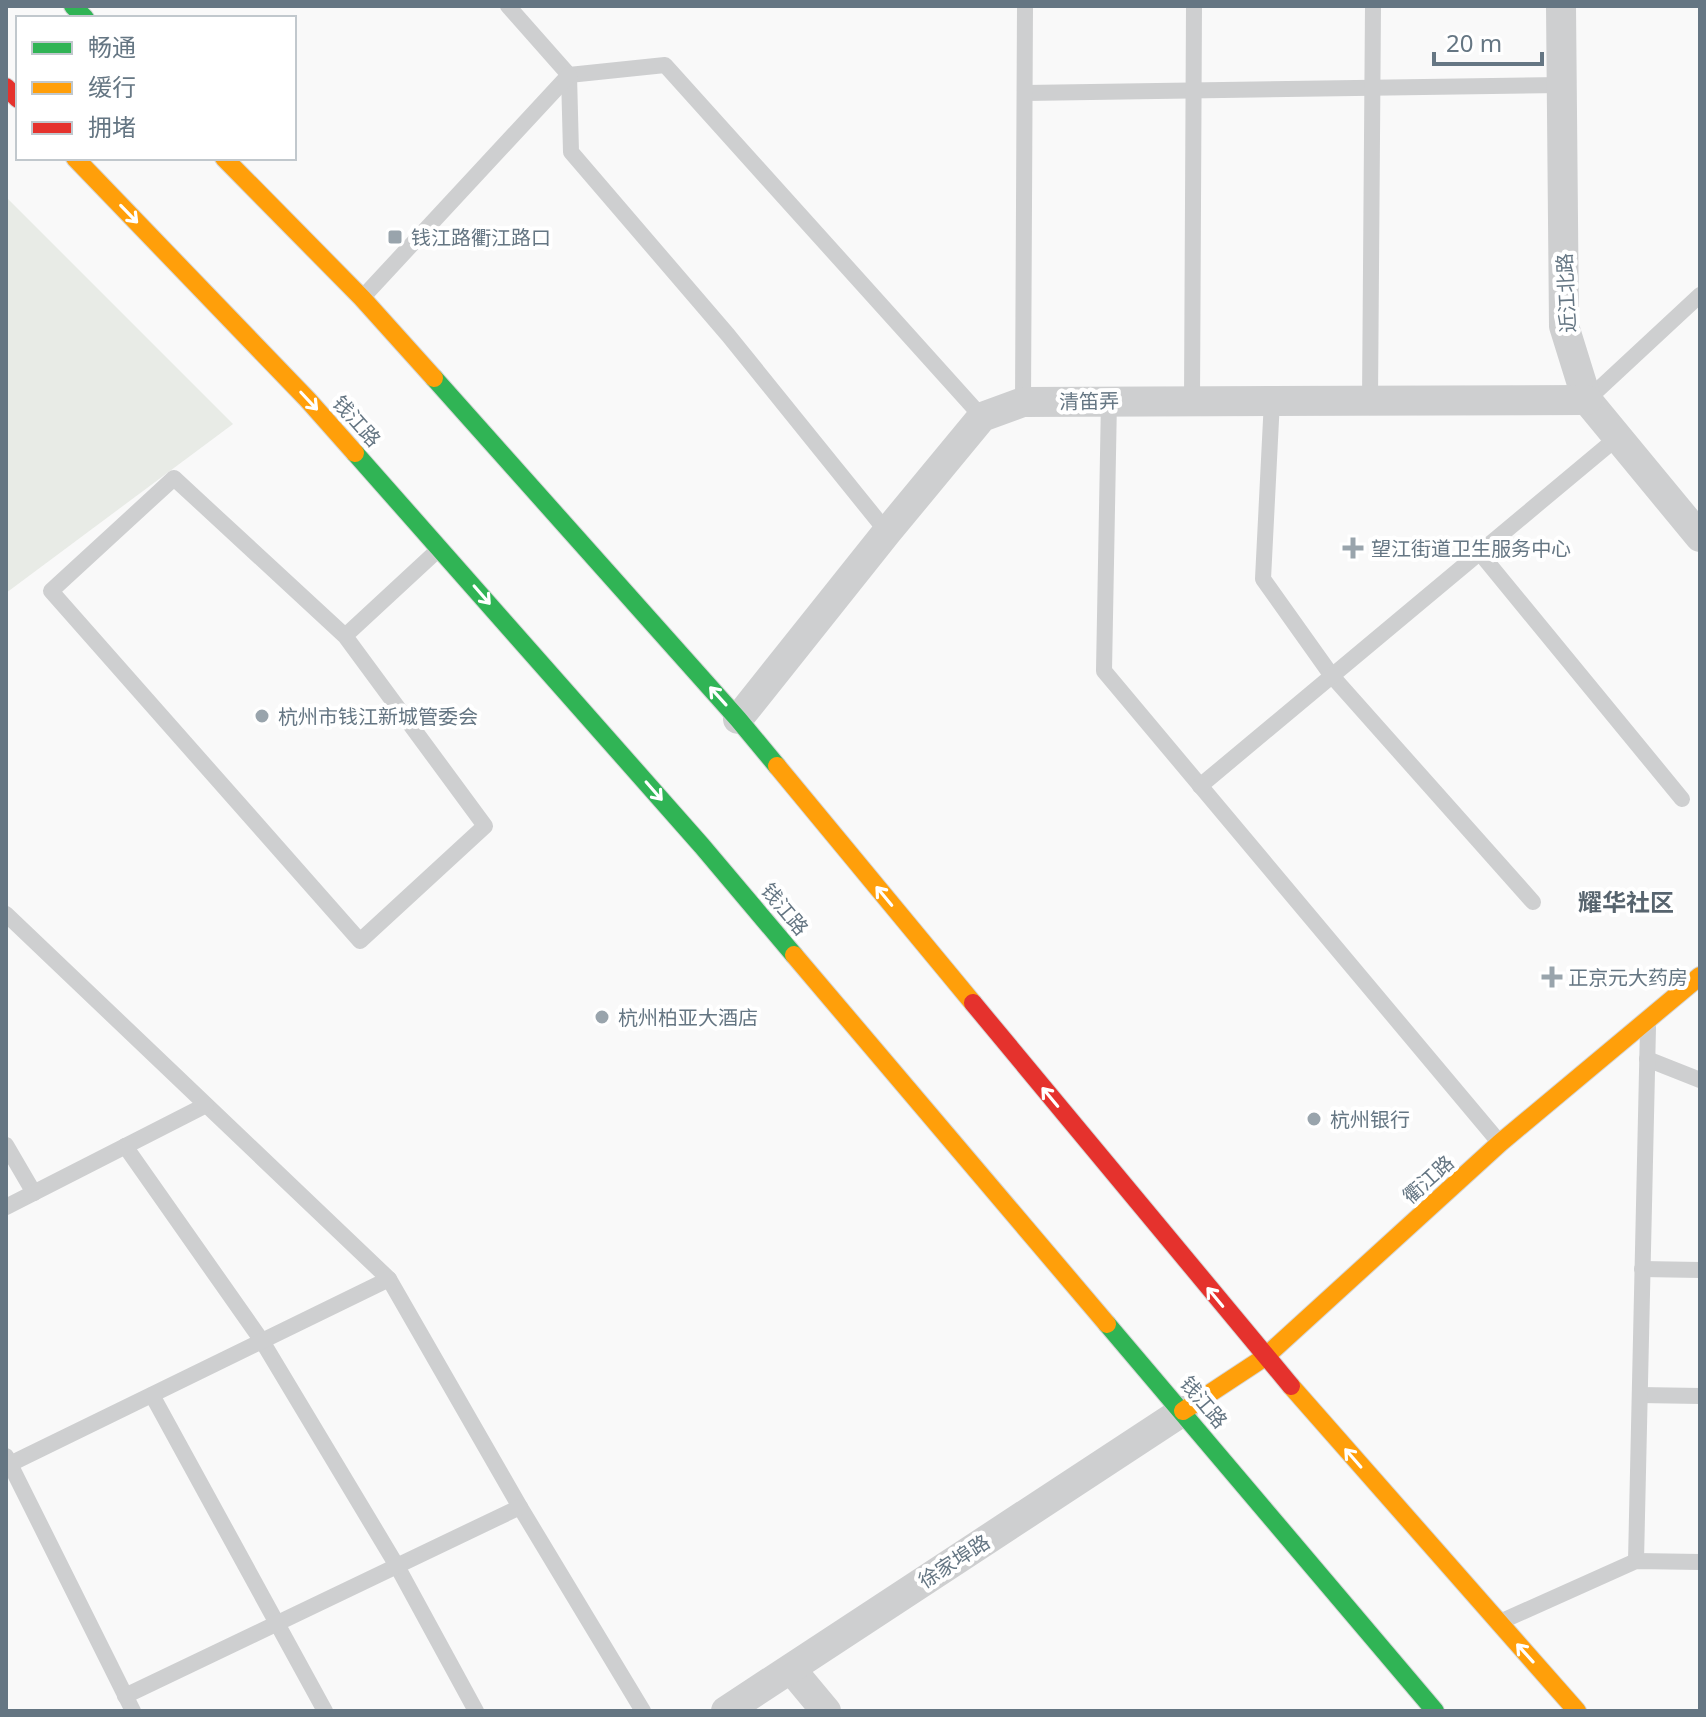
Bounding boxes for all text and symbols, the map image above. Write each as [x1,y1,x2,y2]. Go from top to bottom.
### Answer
legend [16,16,296,160]
scale bar [1434,16,1542,66]
text: 20 m [1446,26,1502,59]
text: 畅通 [88,30,136,63]
text: 缓行 [88,70,136,103]
text: 拥堵 [88,110,136,143]
one-way arrow [119,204,138,223]
place label: 钱江路衢江路口 [411,224,551,251]
marker: 钱江路衢江路口 [386,228,404,246]
street label: 近江北路 [1550,252,1582,334]
street label: 清笛弄 [1059,387,1119,415]
street label: 钱江路 [327,390,387,452]
one-way arrow [300,391,318,411]
place label: 望江街道卫生服务中心 [1371,535,1571,562]
marker: 望江街道卫生服务中心 [1342,537,1364,559]
one-way arrow [473,585,491,605]
one-way arrow [709,687,727,707]
place label: 杭州市钱江新城管委会 [278,703,478,730]
marker: 杭州市钱江新城管委会 [253,707,271,725]
one-way arrow [645,780,663,800]
street label: 钱江路 [755,877,815,941]
district label: 耀华社区 [1578,885,1674,918]
one-way arrow [875,886,893,907]
place label: 正京元大药房 [1568,964,1688,991]
marker: 正京元大药房 [1543,968,1561,986]
place label: 杭州柏亚大酒店 [618,1004,758,1031]
marker: 杭州柏亚大酒店 [593,1008,611,1026]
one-way arrow [1041,1086,1059,1107]
place label: 杭州银行 [1330,1106,1410,1133]
marker: 杭州银行 [1305,1110,1323,1128]
street label: 衢江路 [1397,1149,1459,1209]
one-way arrow [1206,1287,1224,1308]
street label: 钱江路 [1174,1370,1234,1434]
one-way arrow [1344,1448,1362,1468]
street label: 徐家埠路 [913,1528,995,1594]
one-way arrow [1516,1643,1534,1663]

